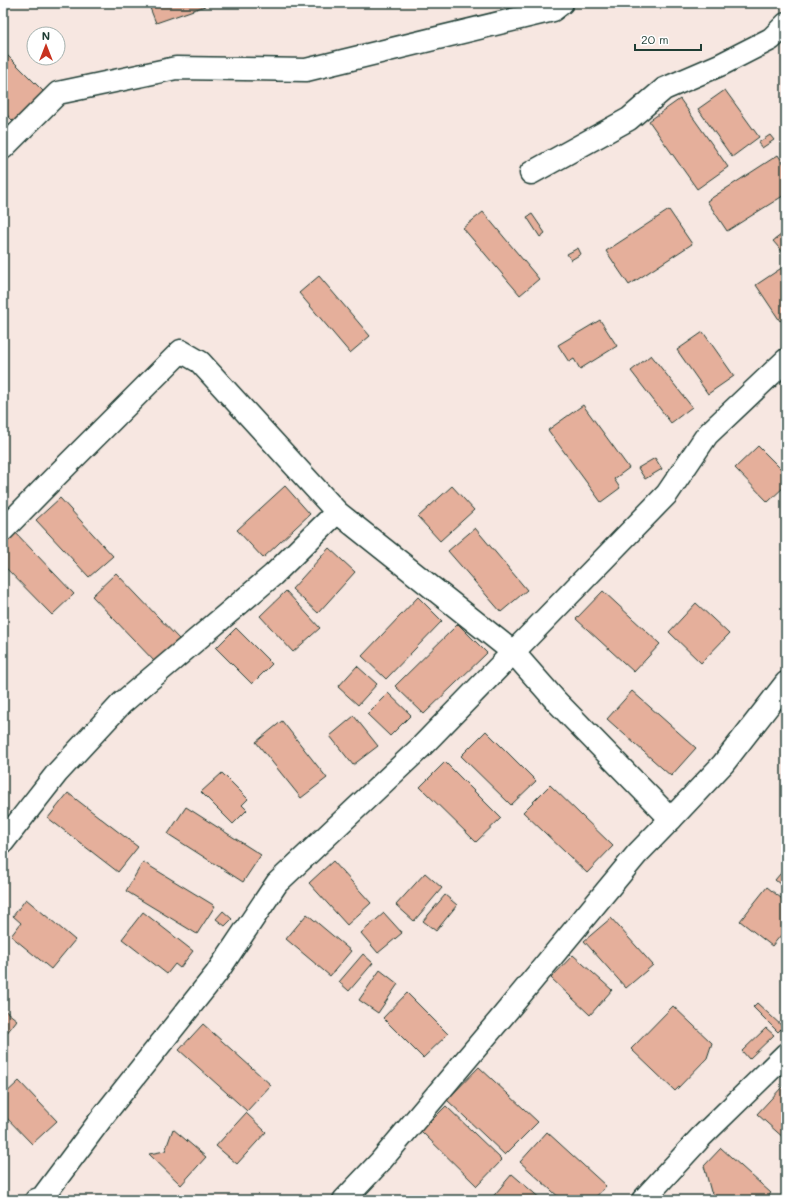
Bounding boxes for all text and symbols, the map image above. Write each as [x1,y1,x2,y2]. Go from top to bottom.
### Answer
north arrow [26,26,66,66]
scale bar [635,26,701,52]
text: N [42,28,50,43]
text: 20 m [641,31,669,47]

